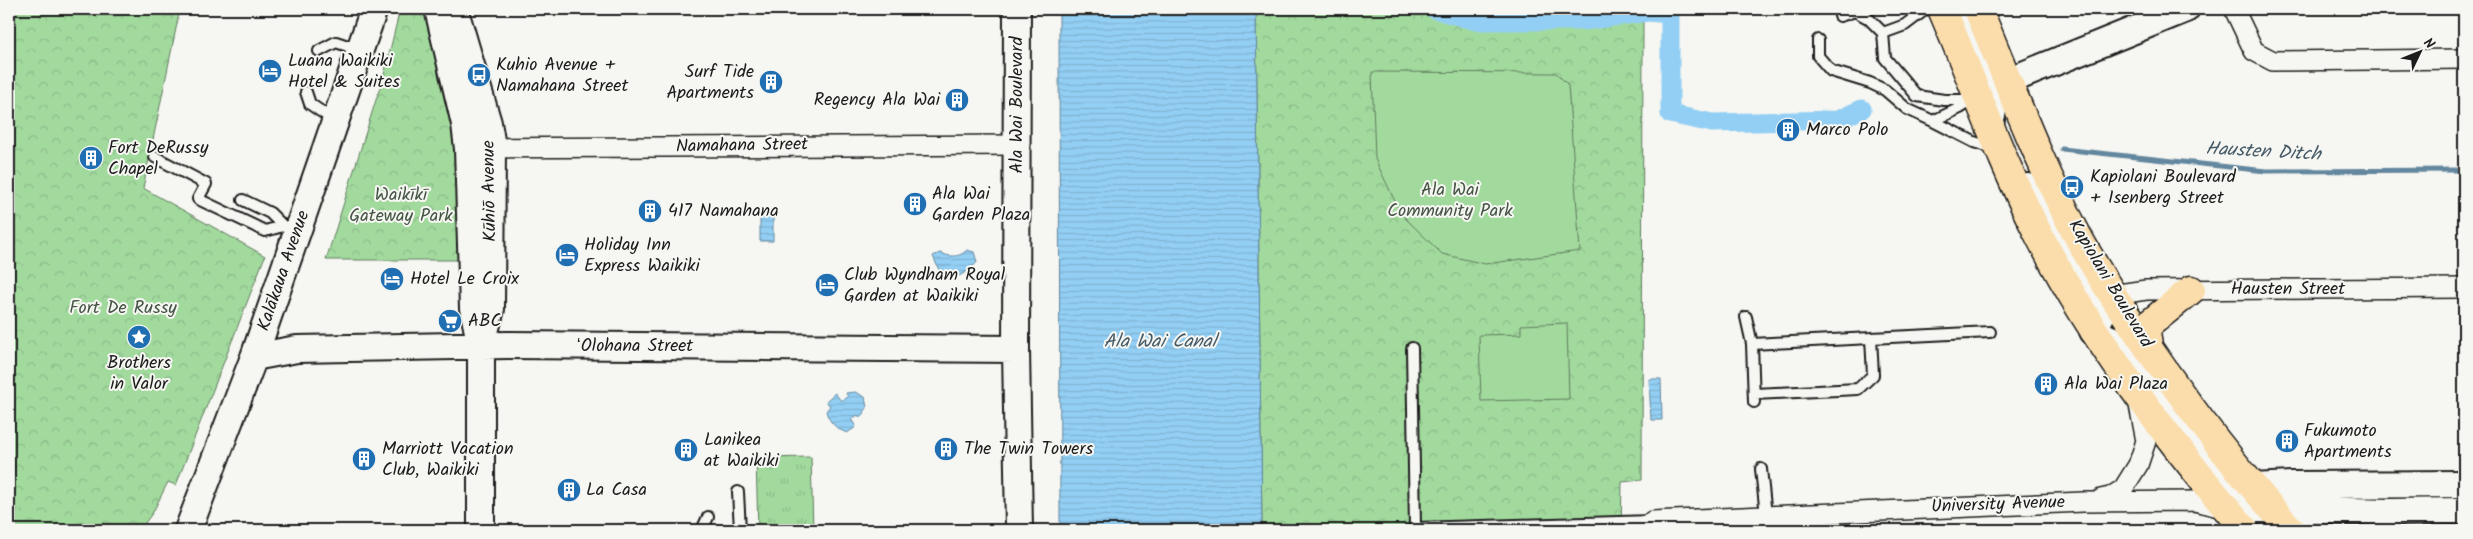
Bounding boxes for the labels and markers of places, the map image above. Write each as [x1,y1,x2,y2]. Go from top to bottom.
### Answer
place label: Luana Waikiki Hotel & Suites [288,47,400,97]
place label: Kuhio Avenue + Namahana Street [496,51,629,101]
hotel icon: Luana Waikiki Hotel & Suites [257,58,283,84]
place label: Surf Tide Apartments [666,58,754,108]
bus stop icon: Kuhio Avenue + Namahana Street [466,62,492,88]
building icon: Surf Tide Apartments [758,69,784,95]
place label: Regency Ala Wai [814,86,941,115]
building icon: Regency Ala Wai [944,87,970,113]
place label: Marco Polo [1806,116,1888,145]
building icon: Marco Polo [1775,117,1801,143]
place label: Fort DeRussy Chapel [108,134,209,184]
building icon: Fort DeRussy Chapel [78,145,104,171]
place label: Kapiolani Boulevard + Isenberg Street [2090,163,2237,213]
bus stop icon: Kapiolani Boulevard + Isenberg Street [2059,174,2085,200]
place label: Ala Wai Garden Plaza [932,180,1030,230]
building icon: Ala Wai Garden Plaza [902,191,928,217]
place label: 417 Namahana [668,197,779,226]
building icon: 417 Namahana [637,198,663,224]
place label: Holiday Inn Express Waikiki [584,231,700,281]
hotel icon: Holiday Inn Express Waikiki [554,242,580,268]
place label: Club Wyndham Royal Garden at Waikiki [844,261,1006,311]
place label: Hotel Le Croix [410,265,519,294]
hotel icon: Hotel Le Croix [379,266,405,292]
hotel icon: Club Wyndham Royal Garden at Waikiki [814,272,840,298]
place label: ABC [468,307,501,336]
supermarket icon: ABC [437,308,463,334]
place icon: Brothers in Valor [126,324,152,350]
place label: Brothers in Valor [107,349,171,399]
place label: Ala Wai Plaza [2064,370,2168,399]
building icon: Ala Wai Plaza [2033,371,2059,397]
place label: Fukumoto Apartments [2304,417,2392,467]
place label: Lanikea at Waikiki [704,426,780,476]
building icon: Fukumoto Apartments [2274,428,2300,454]
place label: Marriott Vacation Club, Waikiki [382,435,514,485]
place label: The Twin Towers [964,435,1093,464]
building icon: The Twin Towers [933,436,959,462]
building icon: Lanikea at Waikiki [673,437,699,463]
building icon: Marriott Vacation Club, Waikiki [351,446,377,472]
place label: La Casa [586,476,647,505]
building icon: La Casa [556,477,582,503]

